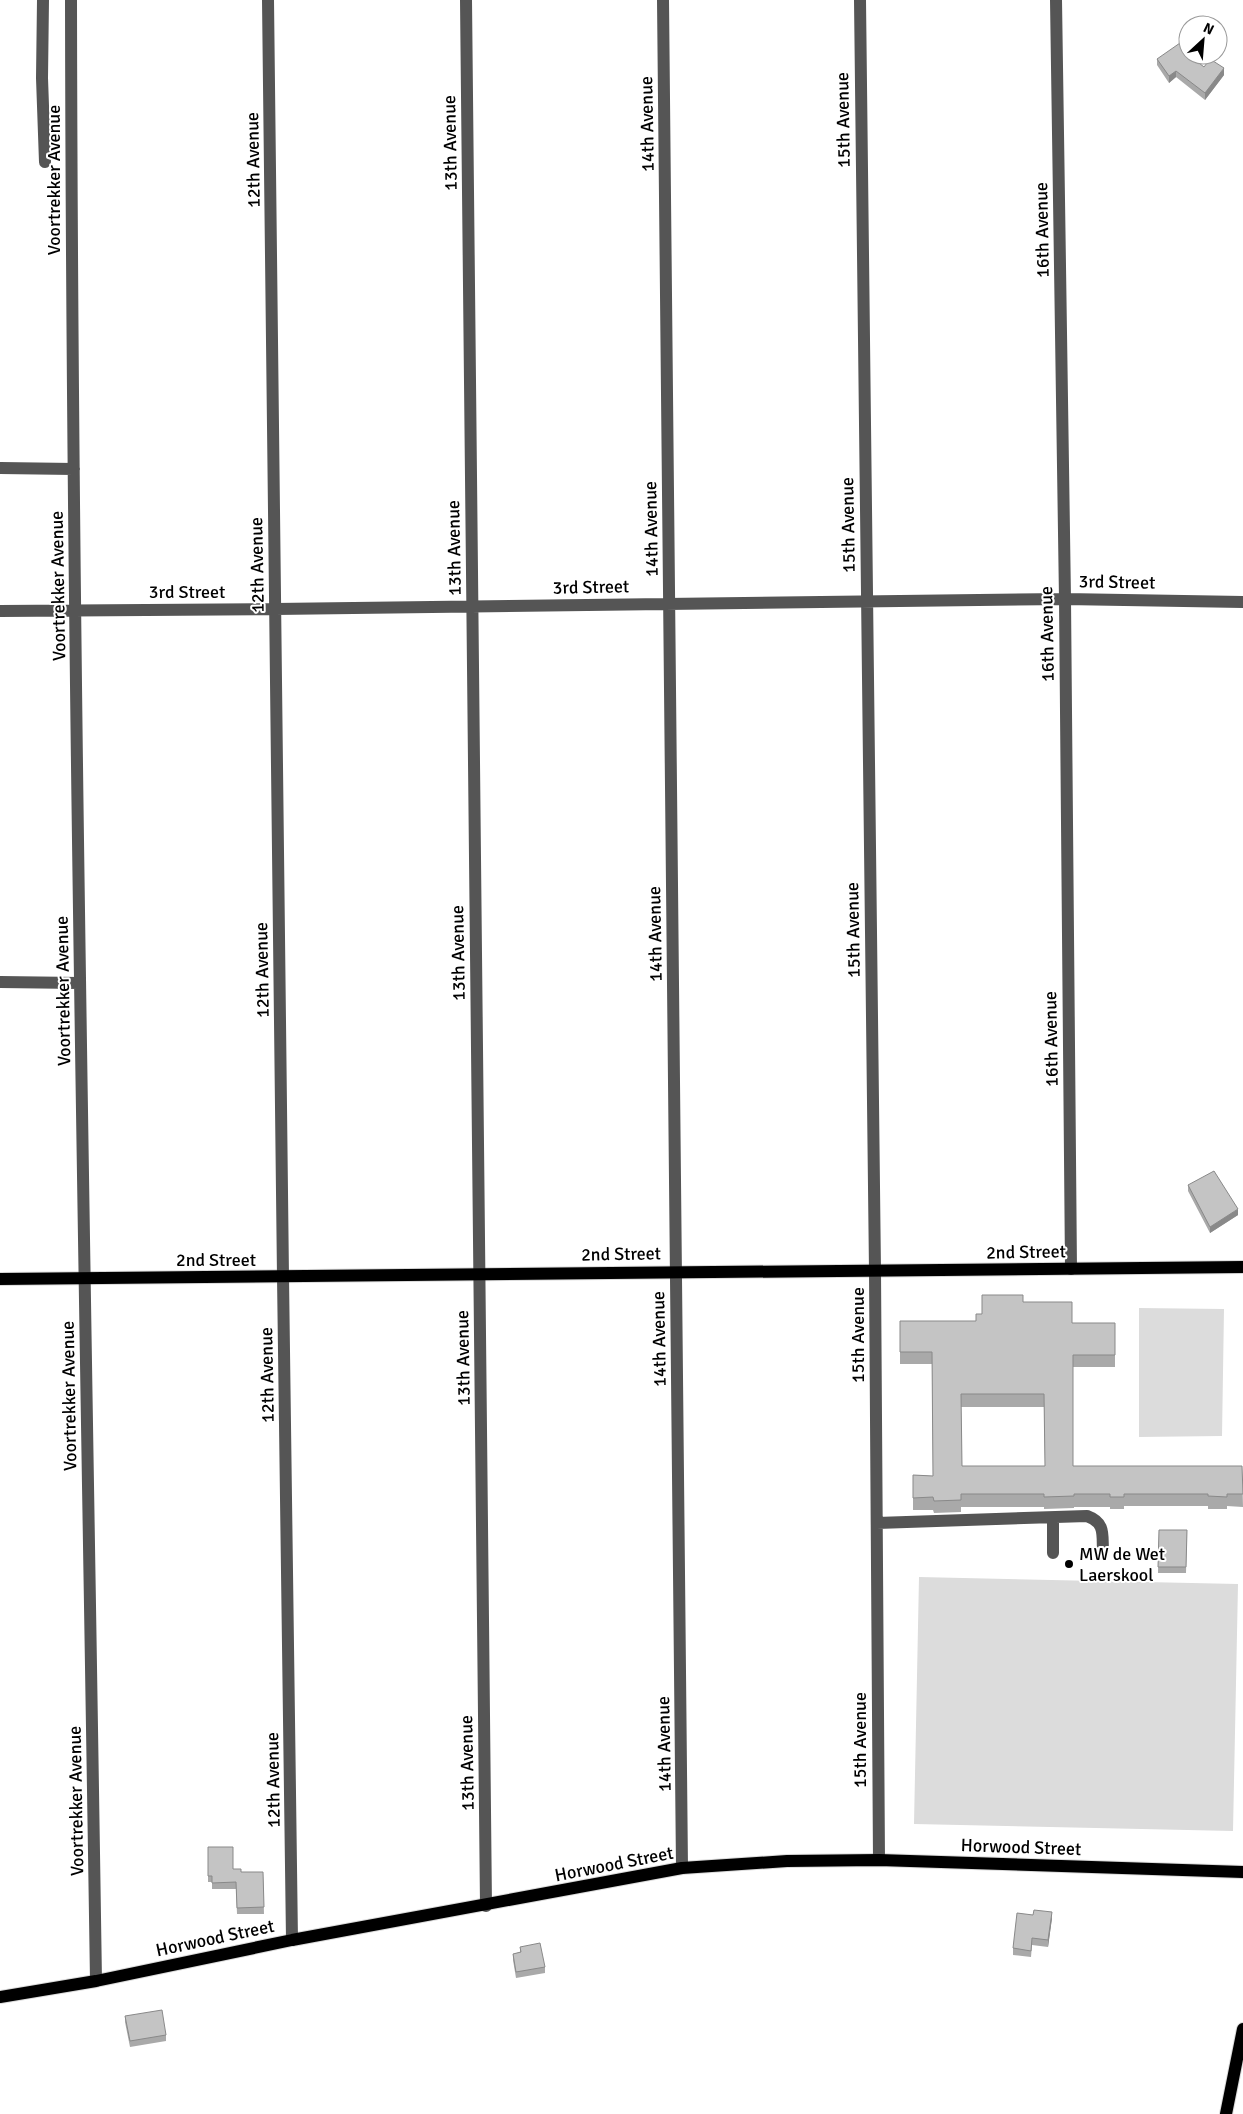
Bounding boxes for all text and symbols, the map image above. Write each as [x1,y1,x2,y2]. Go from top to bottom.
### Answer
north arrow [1178,15,1228,65]
text: N [1200,19,1217,39]
street label: 15th Avenue [831,72,855,168]
street label: 14th Avenue [635,76,659,172]
street label: 13th Avenue [438,95,462,191]
street label: Voortrekker Avenue [43,105,65,255]
street label: 12th Avenue [241,112,265,208]
street label: 16th Avenue [1030,182,1054,278]
street label: 15th Avenue [836,477,860,573]
street label: 14th Avenue [639,481,663,577]
street label: 13th Avenue [442,500,466,596]
street label: Voortrekker Avenue [46,511,70,661]
street label: 12th Avenue [245,517,269,613]
street label: 3rd Street [1079,570,1155,594]
street label: 3rd Street [553,575,629,599]
street label: 3rd Street [149,581,225,603]
street label: 16th Avenue [1035,586,1059,682]
street label: 15th Avenue [841,882,865,978]
street label: 14th Avenue [643,886,667,982]
street label: 13th Avenue [446,905,470,1001]
street label: Voortrekker Avenue [51,916,75,1066]
street label: 12th Avenue [250,922,274,1018]
street label: 16th Avenue [1039,991,1063,1087]
street label: 2nd Street [986,1240,1066,1264]
street label: 2nd Street [581,1242,661,1266]
street label: 2nd Street [176,1249,256,1271]
street label: 15th Avenue [847,1287,869,1383]
street label: 14th Avenue [647,1291,671,1387]
street label: 13th Avenue [451,1310,475,1406]
street label: Voortrekker Avenue [57,1321,81,1471]
street label: 12th Avenue [255,1327,279,1423]
place label: MW de Wet Laerskool [1079,1543,1165,1586]
marker: MW de Wet Laerskool [1063,1558,1075,1570]
street label: 15th Avenue [849,1692,871,1788]
street label: 14th Avenue [652,1696,676,1792]
street label: 13th Avenue [455,1715,479,1811]
street label: Voortrekker Avenue [64,1726,88,1876]
street label: 12th Avenue [261,1732,285,1828]
street label: Horwood Street [960,1834,1082,1860]
street label: Horwood Street [553,1842,675,1886]
street label: Horwood Street [154,1915,276,1961]

